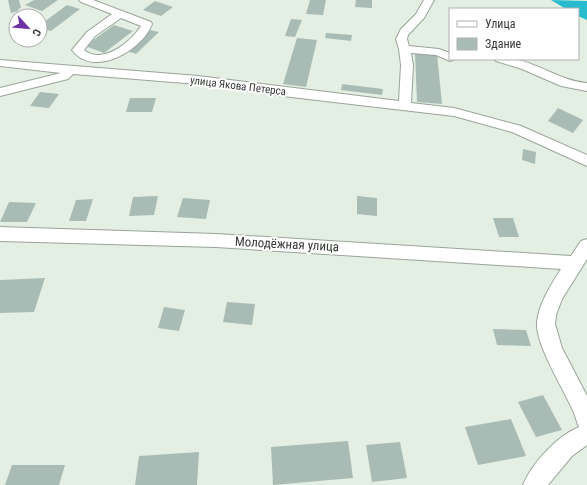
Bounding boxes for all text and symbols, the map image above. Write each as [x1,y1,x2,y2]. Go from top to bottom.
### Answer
north arrow [8,8,48,48]
legend [449,8,579,60]
text: Улица [485,17,516,31]
text: С [29,27,44,38]
text: Здание [485,37,522,51]
street label: улица Якова Петерса [189,74,287,98]
street label: Молодёжная улица [235,234,339,254]

